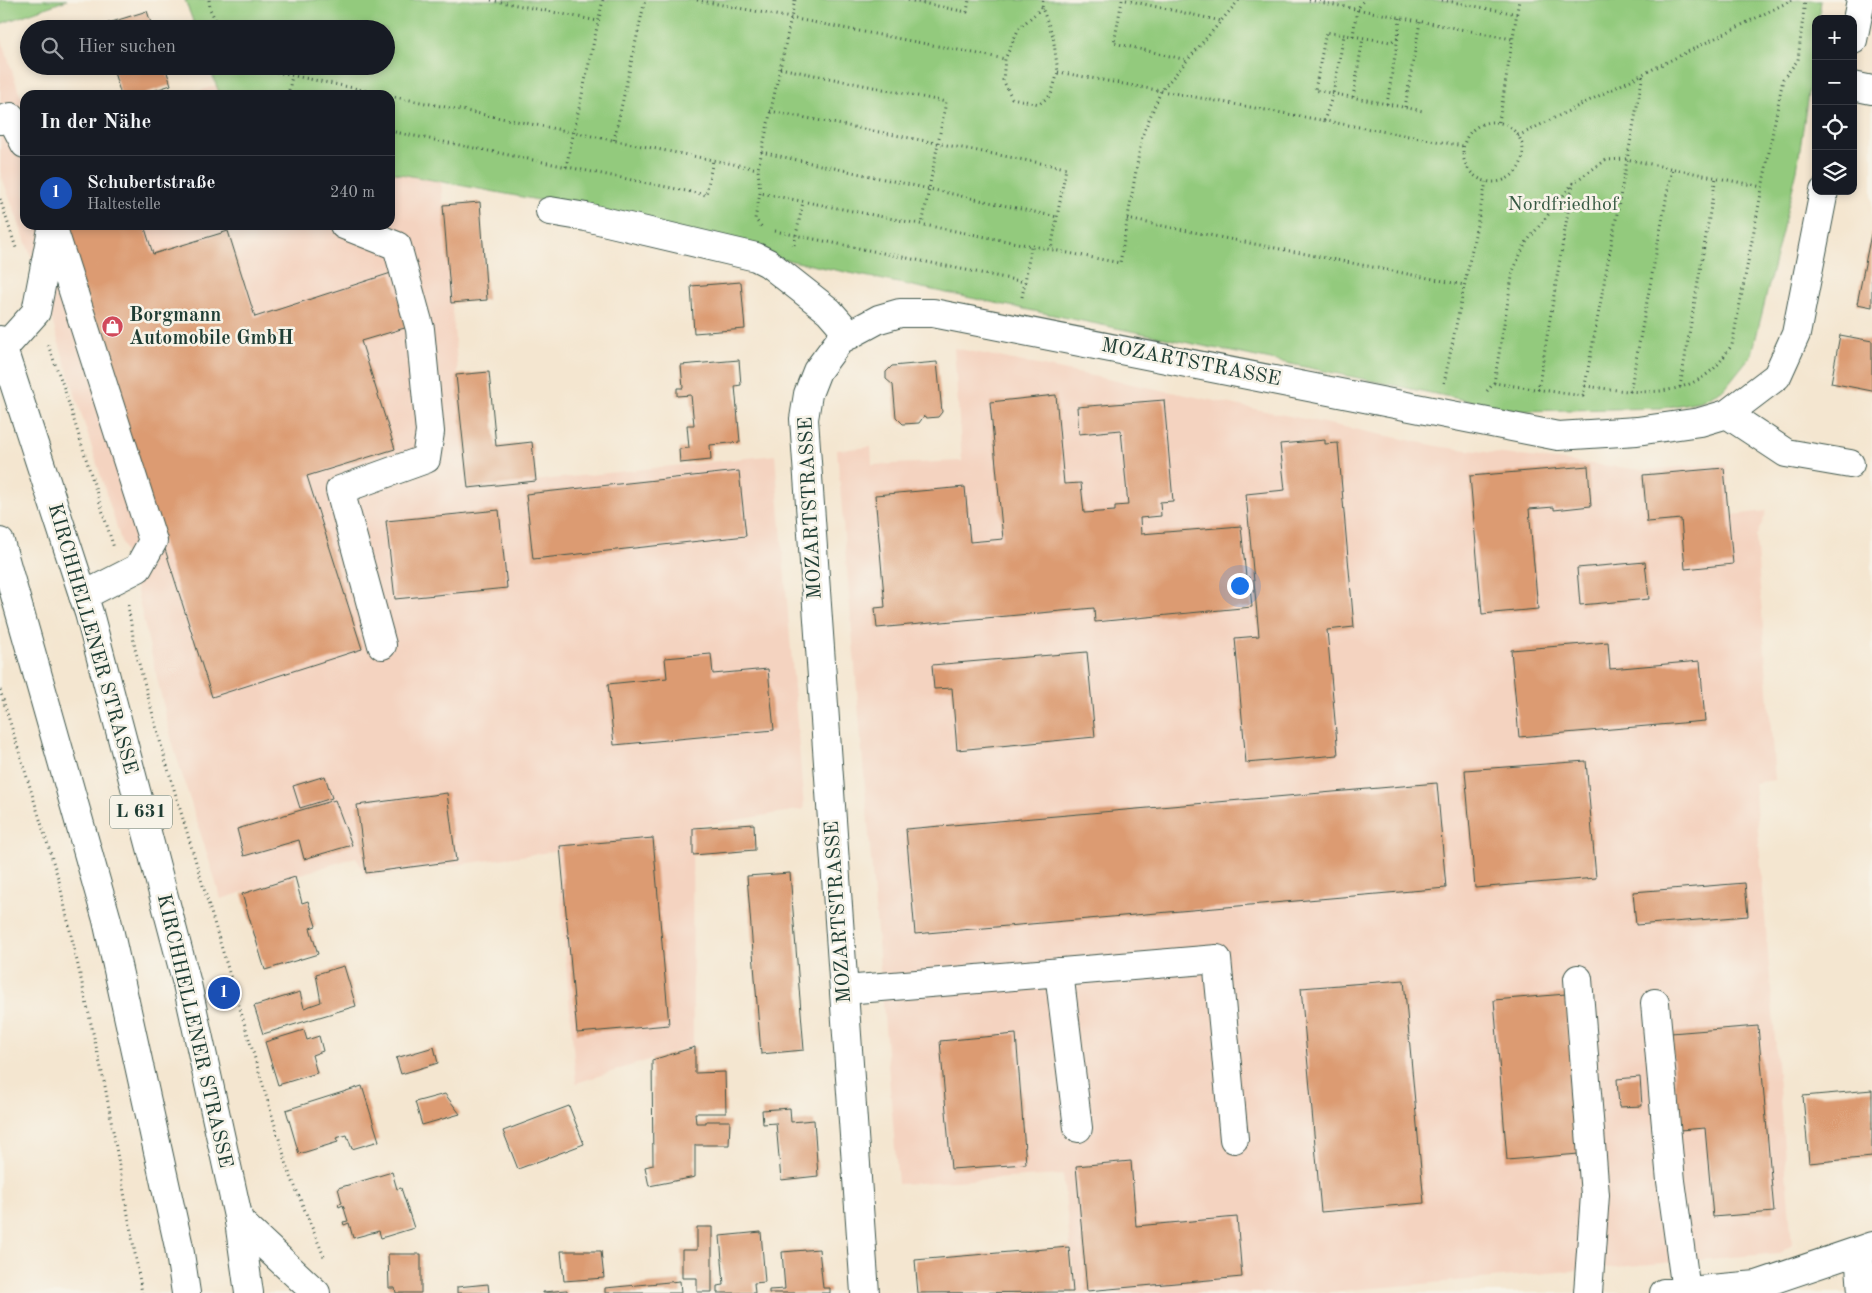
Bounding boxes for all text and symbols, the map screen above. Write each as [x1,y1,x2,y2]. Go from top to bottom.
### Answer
map controls [1812,15,1857,195]
button: + [1812,15,1857,60]
search box [20,20,395,75]
icon: search [38,34,66,62]
text: Hier suchen [78,38,176,57]
button: − [1812,60,1857,105]
button: locate [1812,105,1857,150]
text: In der Nähe [40,112,151,133]
button: layers [1812,150,1857,195]
text: Schubertstraße [87,174,215,193]
text: 1 [51,185,61,201]
text: 240 m [330,185,375,201]
park label: Nordfriedhof [1507,195,1620,215]
text: Haltestelle [87,197,161,213]
place label: Borgmann Automobile GmbH [129,306,294,349]
shop icon: Borgmann Automobile GmbH [101,315,125,339]
street label: MOZARTSTRASSE [1099,336,1283,390]
street label: MOZARTSTRASSE [796,416,826,600]
street label: KIRCHHELLENER STRASSE [44,501,140,777]
your location [1227,573,1253,599]
road number: L 631 [110,796,172,829]
street label: MOZARTSTRASSE [823,820,855,1004]
street label: KIRCHHELLENER STRASSE [153,892,235,1170]
pin: 1 [208,974,240,1012]

